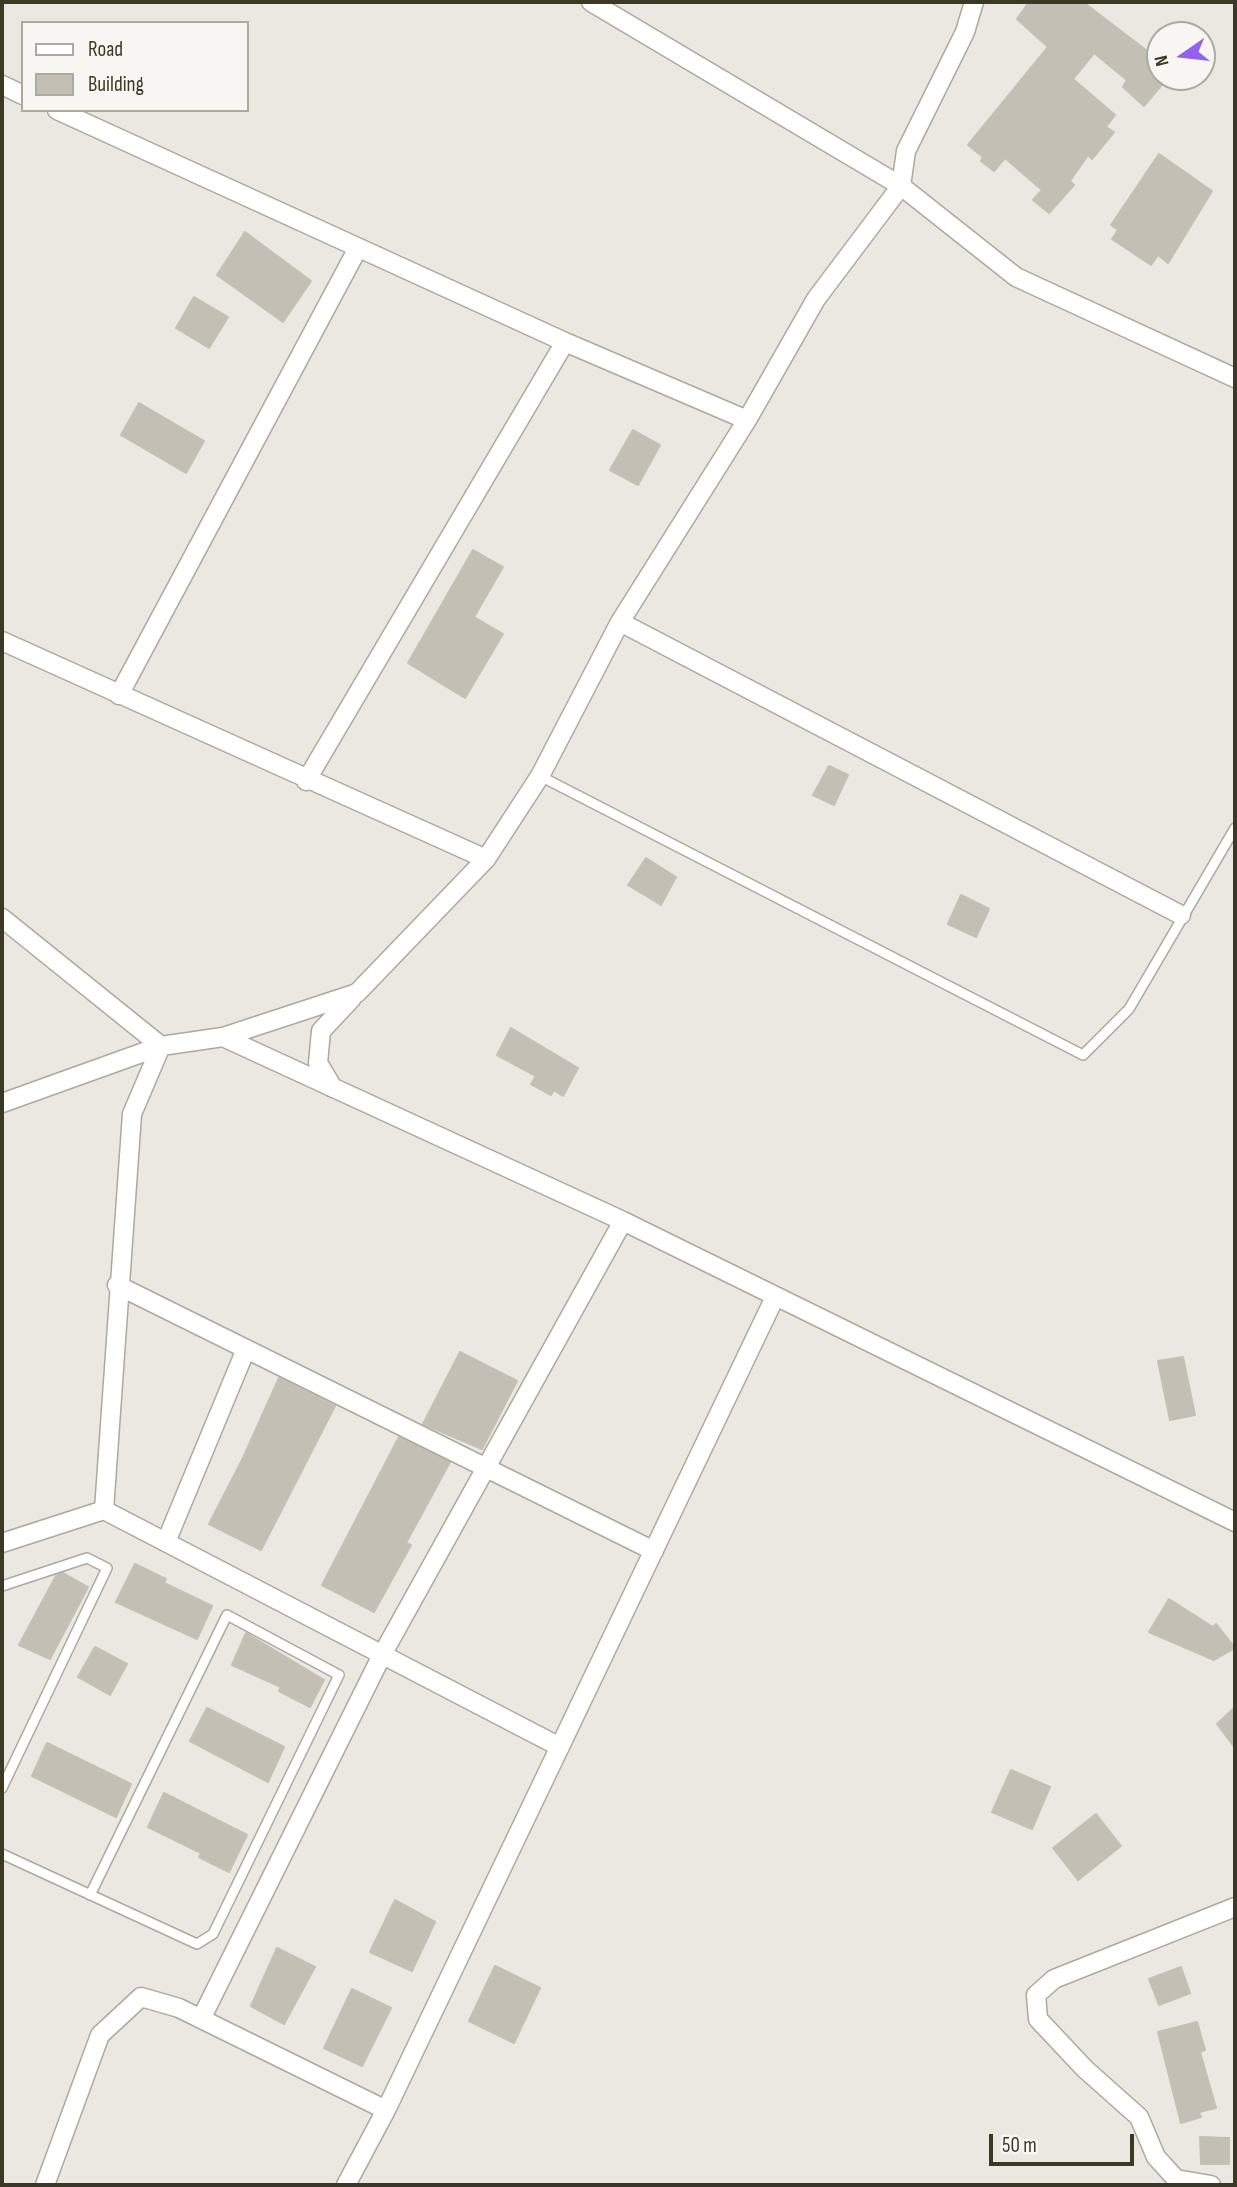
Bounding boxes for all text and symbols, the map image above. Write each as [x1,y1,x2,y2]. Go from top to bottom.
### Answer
legend [21,21,248,112]
north arrow [1146,21,1216,91]
text: Road [88,37,123,62]
text: N [1150,53,1174,68]
text: Building [88,72,144,97]
scale bar [992,2120,1137,2164]
text: 50 m [1002,2133,1037,2158]

